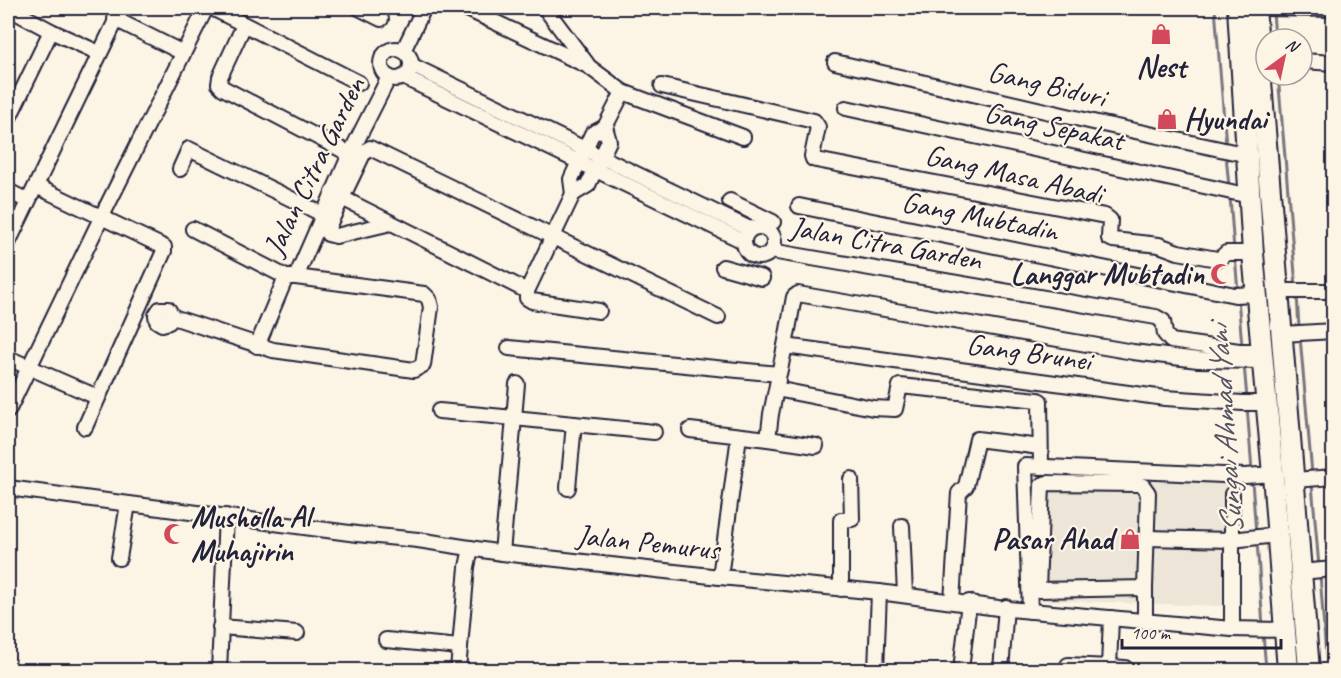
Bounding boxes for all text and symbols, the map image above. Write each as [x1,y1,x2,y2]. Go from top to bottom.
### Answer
shop icon: Nest [1149,22,1173,46]
north arrow [1254,27,1314,87]
text: N [1282,34,1304,58]
place label: Nest [1136,48,1189,86]
street label: Gang Biduri [984,52,1113,117]
street label: Jalan Citra Garden [254,69,374,263]
street label: Gang Sepakat [981,93,1130,160]
place label: Hyundai [1184,100,1271,138]
shop icon: Hyundai [1155,107,1179,131]
street label: Gang Masa Abadi [922,135,1110,214]
street label: Gang Mubtadin [899,182,1063,250]
street label: Jalan Citra Garden [785,207,986,279]
place label: Langgar Mubtadin [1011,255,1205,293]
mosque icon: Langgar Mubtadin [1209,262,1233,286]
water label: Sungai Ahmad Yani [1197,316,1253,536]
street label: Gang Brunei [964,324,1097,380]
place label: Musholla Al Muhajirin [191,498,316,570]
street label: Jalan Pemurus [573,515,724,569]
place label: Pasar Ahad [992,520,1118,558]
mosque icon: Musholla Al Muhajirin [162,522,186,546]
shop icon: Pasar Ahad [1118,527,1142,551]
scale bar [1122,612,1281,650]
text: 100 m [1131,622,1172,644]

